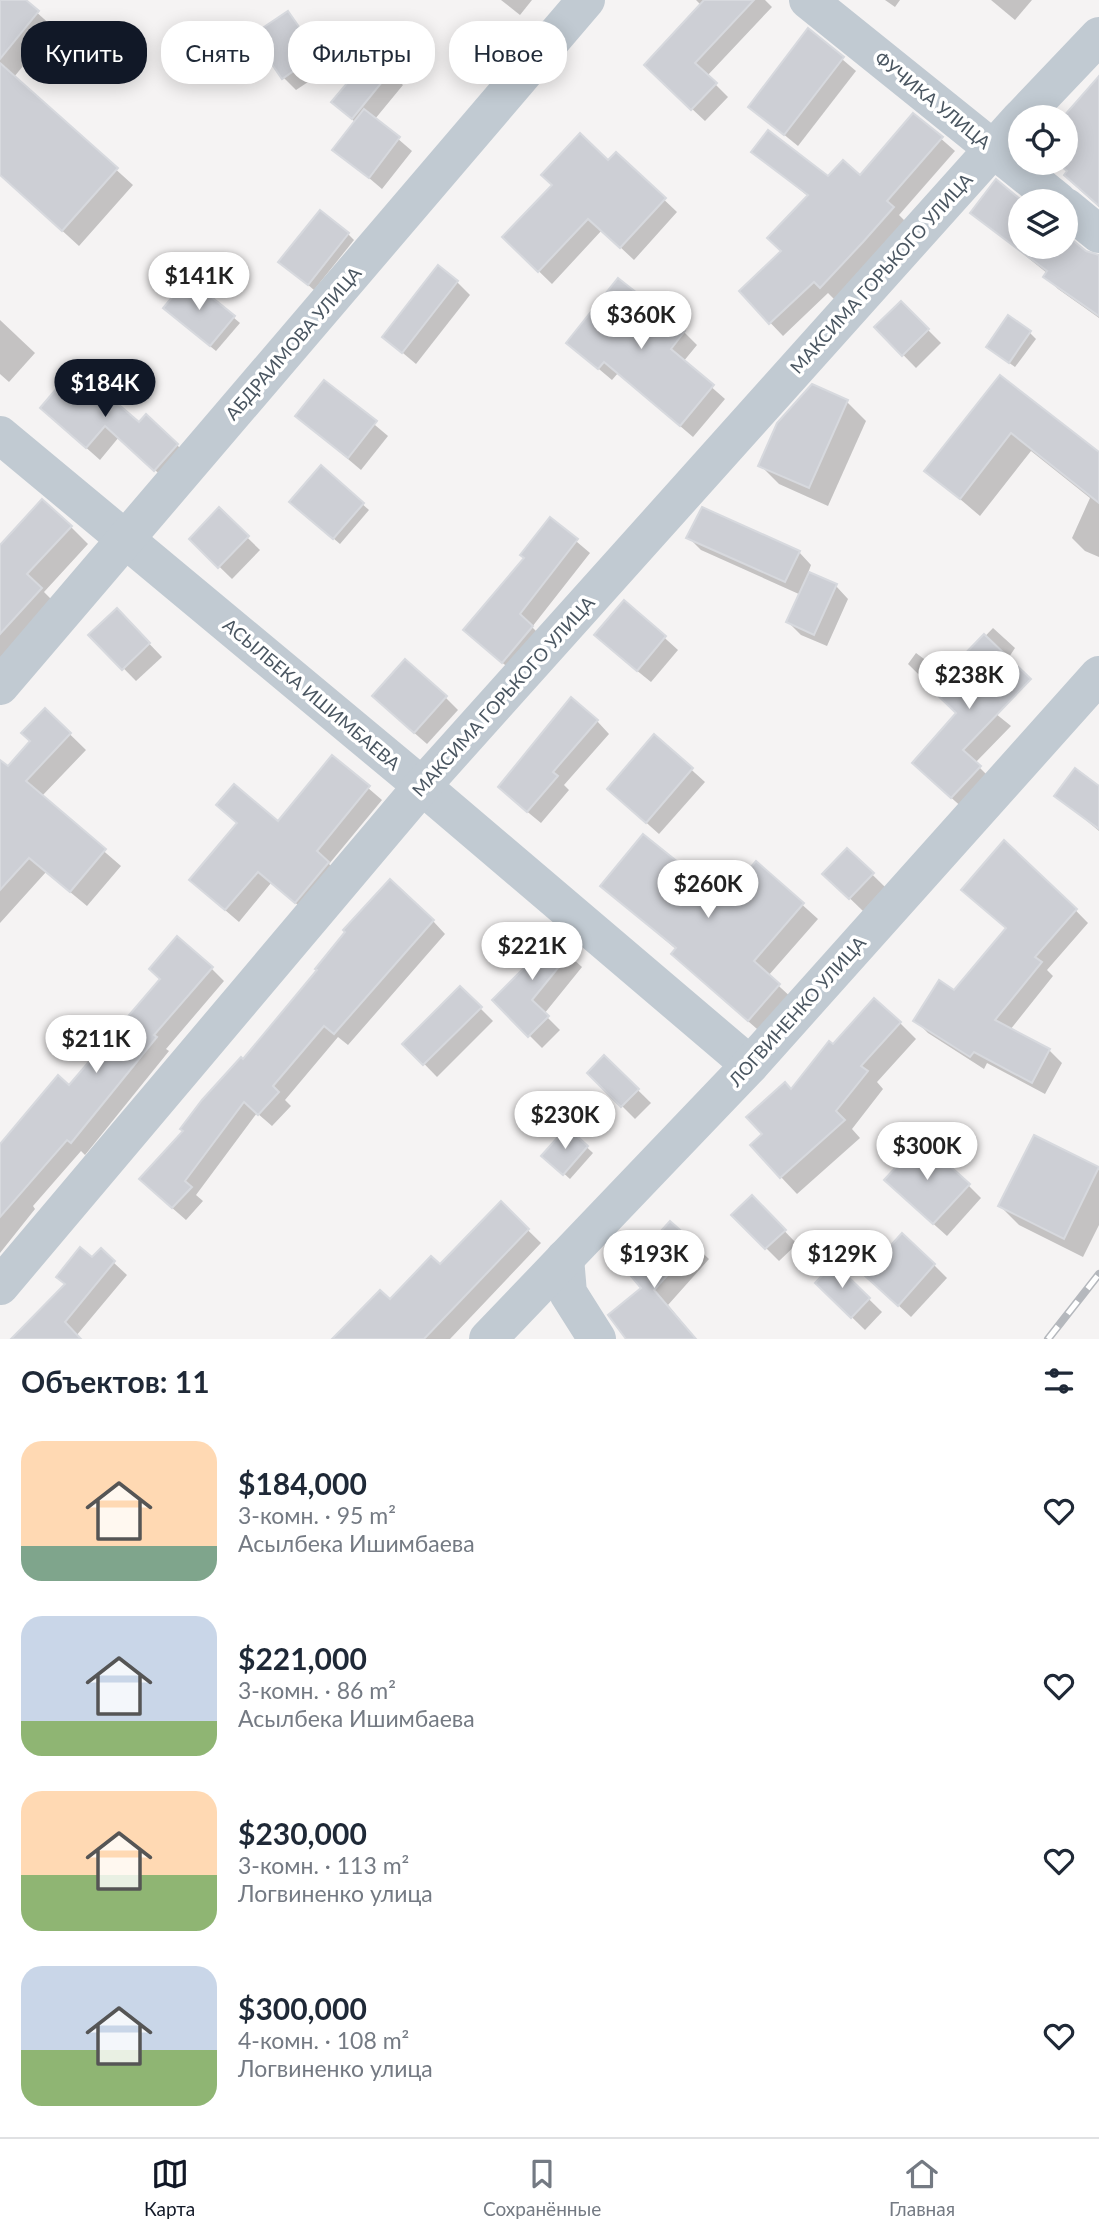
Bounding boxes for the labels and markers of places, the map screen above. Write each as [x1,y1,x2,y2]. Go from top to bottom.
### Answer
pin: $141K [150,252,248,312]
pin: $360K [592,292,690,351]
pin: $184K [56,360,154,419]
pin: $238K [920,652,1018,711]
pin: $260K [659,860,757,920]
pin: $221K [483,922,581,982]
pin: $211K [47,1016,145,1075]
pin: $230K [516,1092,614,1151]
pin: $300K [878,1122,976,1182]
pin: $193K [605,1230,703,1290]
pin: $129K [793,1230,891,1290]

